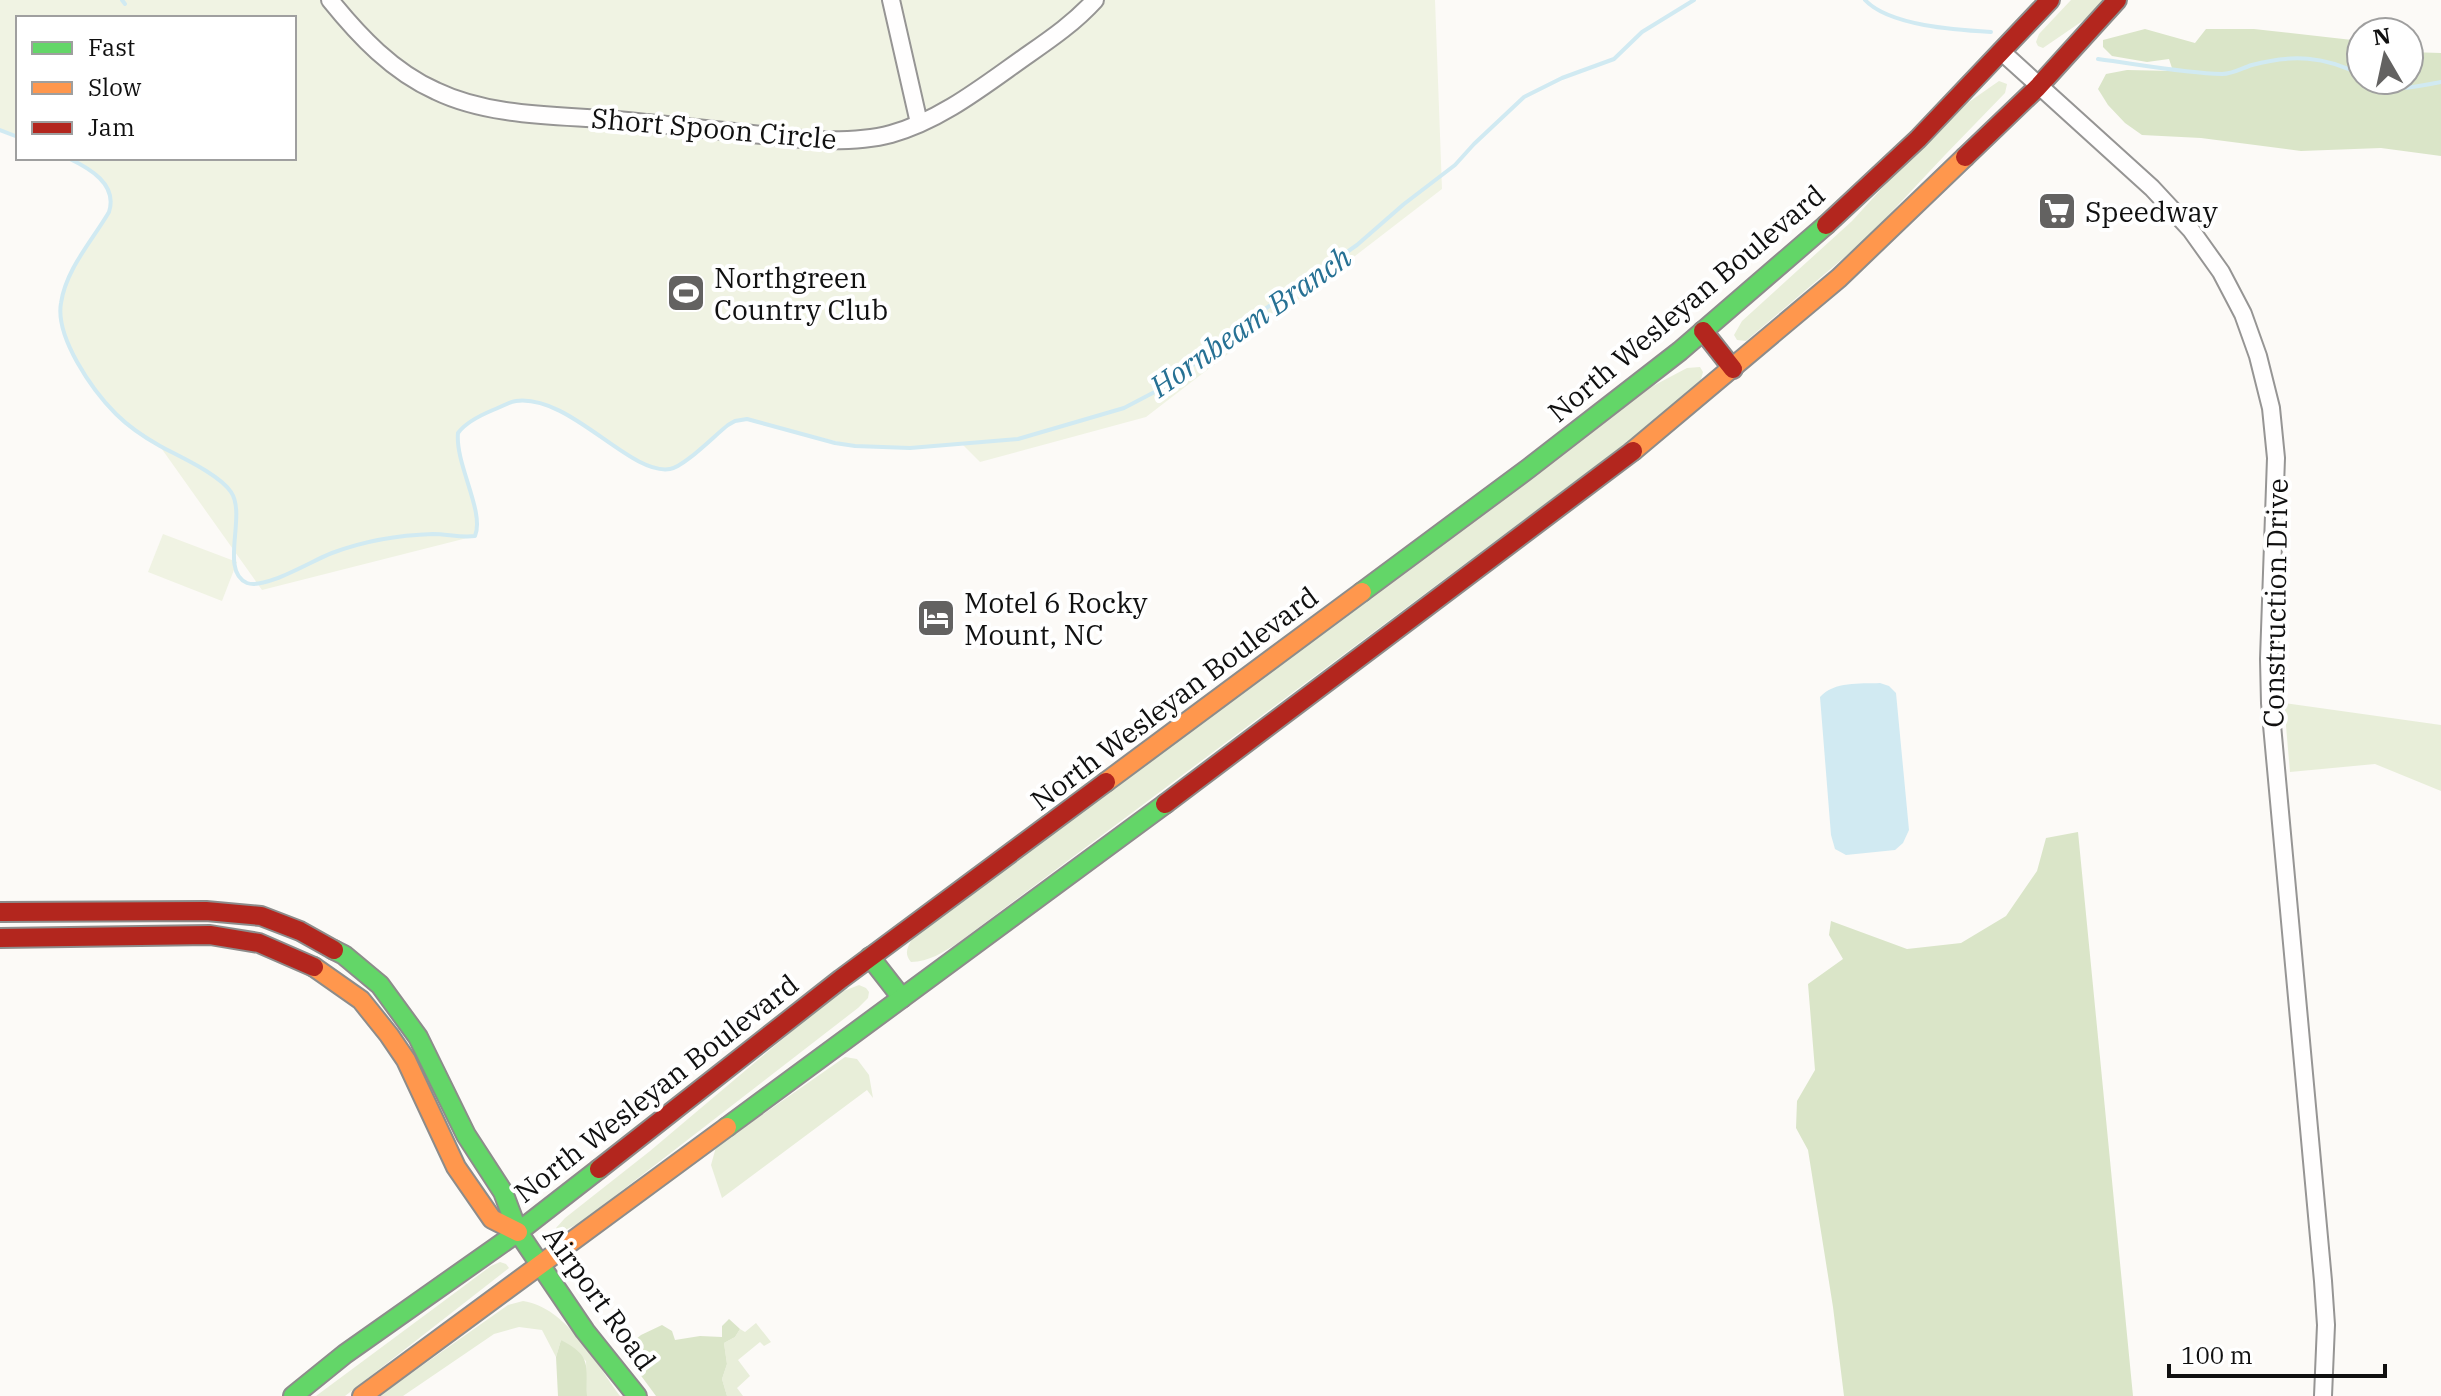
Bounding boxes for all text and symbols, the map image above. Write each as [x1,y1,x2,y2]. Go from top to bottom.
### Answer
legend [16,16,296,160]
north arrow [2345,16,2425,96]
text: N [2371,20,2393,51]
text: Fast [88,31,135,63]
text: Slow [88,71,142,103]
street label: Short Spoon Circle [590,99,838,157]
text: Jam [88,111,135,143]
street label: North Wesleyan Boulevard [1540,176,1832,430]
supermarket icon: Speedway [2036,190,2078,232]
place label: Speedway [2085,193,2218,230]
water label: Hornbeam Branch [1141,237,1359,406]
place label: Northgreen Country Club [714,259,888,328]
sports icon: Northgreen Country Club [665,272,707,314]
street label: Construction Drive [2254,478,2296,728]
street label: North Wesleyan Boulevard [1023,578,1325,818]
place label: Motel 6 Rocky Mount, NC [964,584,1148,653]
hotel icon: Motel 6 Rocky Mount, NC [915,597,957,639]
street label: North Wesleyan Boulevard [506,965,806,1211]
street label: Airport Road [535,1219,665,1377]
scale bar [2169,1328,2385,1378]
text: 100 m [2181,1339,2253,1371]

